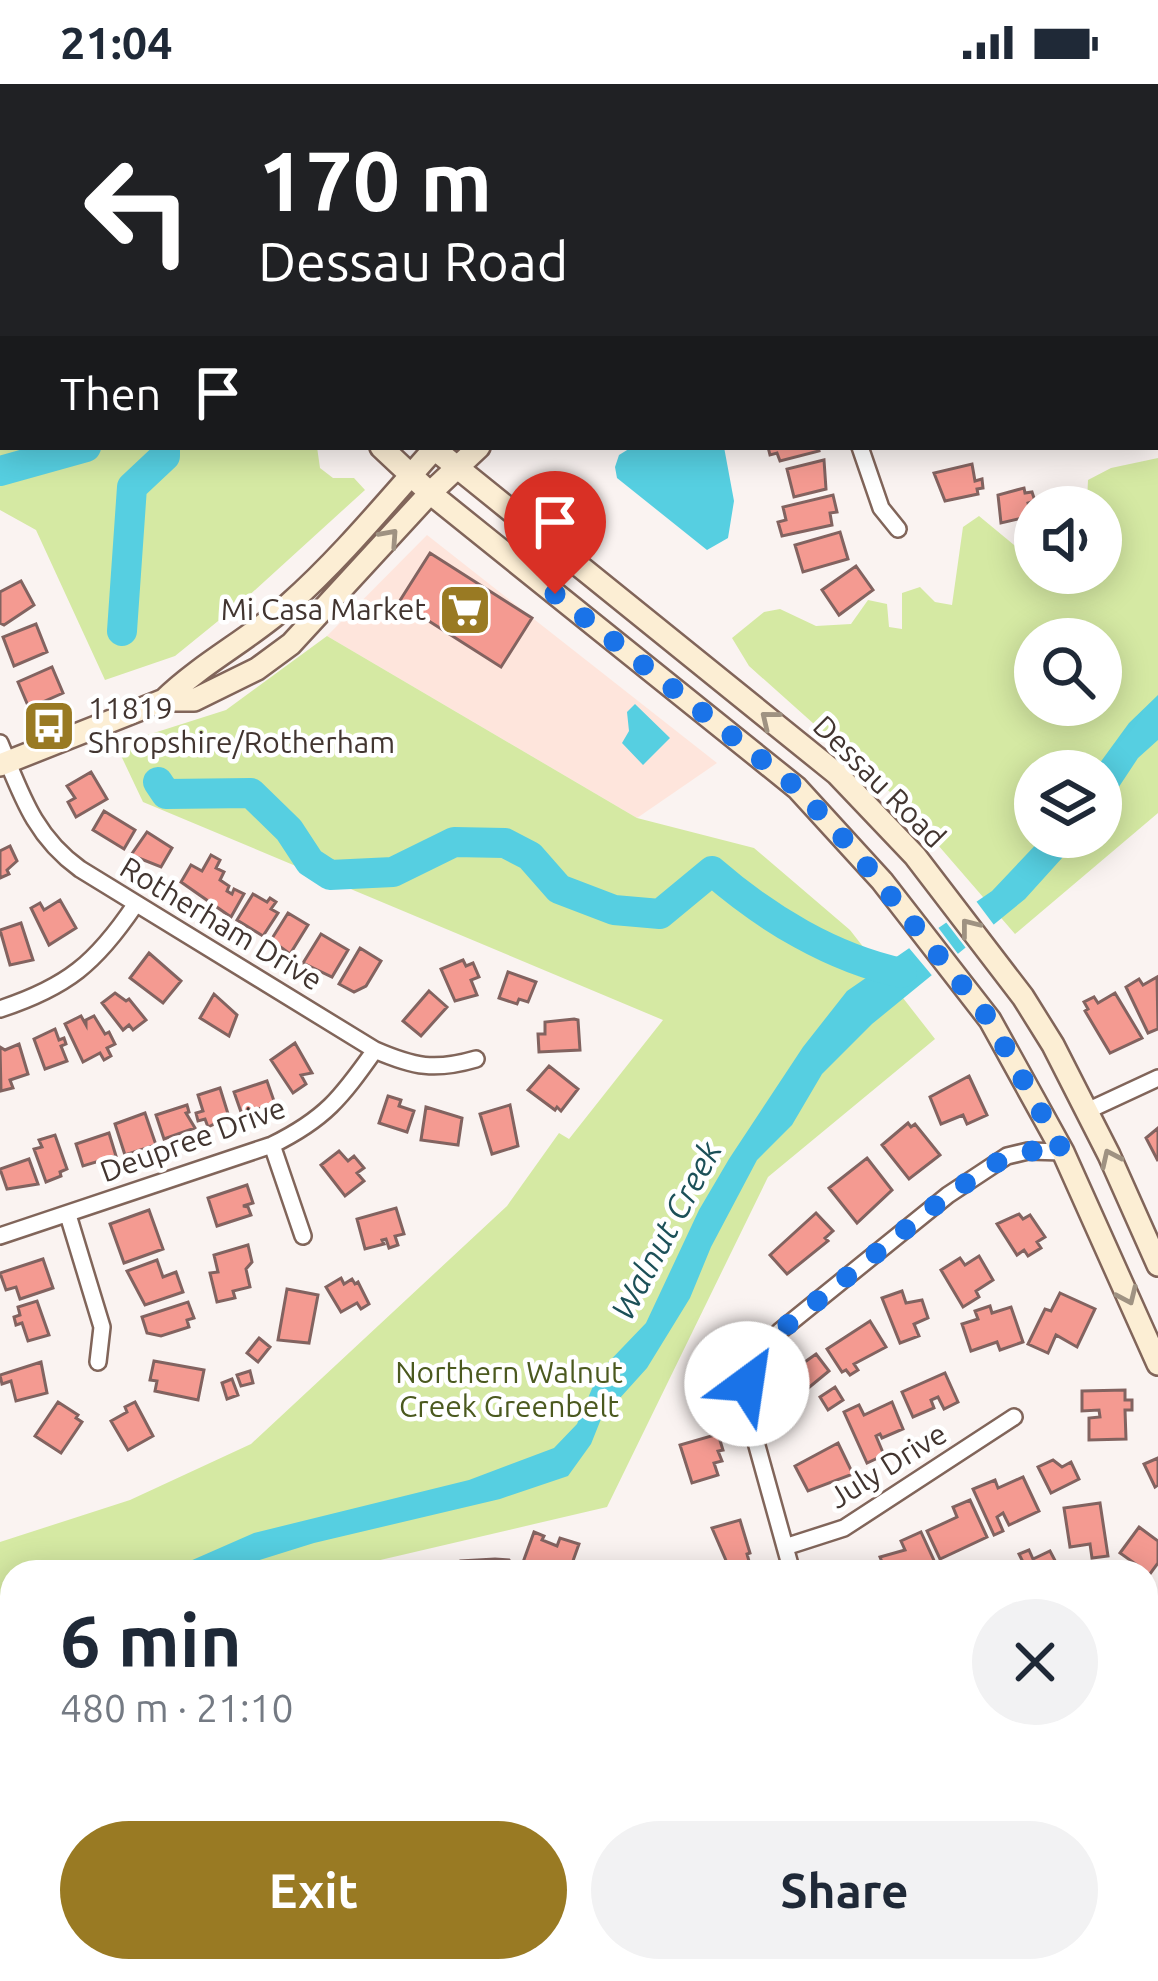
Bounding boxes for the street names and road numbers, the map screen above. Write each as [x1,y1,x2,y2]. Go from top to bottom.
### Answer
street label: Dessau Road [807,708,953,854]
street label: Rotherham Drive [114,850,329,997]
street label: Deupree Drive [95,1090,290,1188]
street label: July Drive [822,1416,952,1515]

